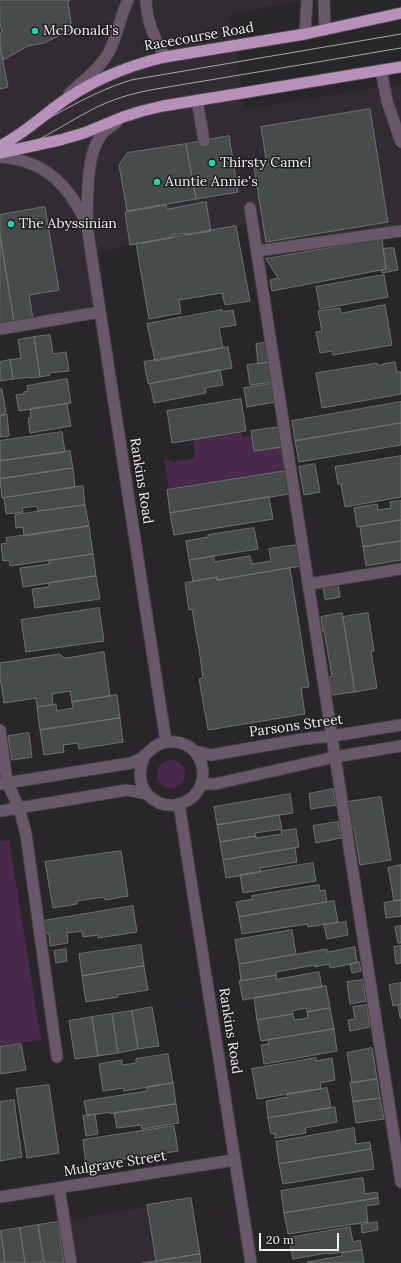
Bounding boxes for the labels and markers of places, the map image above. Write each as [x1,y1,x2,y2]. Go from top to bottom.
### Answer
place label: McDonald's [43,23,119,39]
marker: McDonald's [30,26,40,36]
place label: Thirsty Camel [220,155,311,171]
marker: Thirsty Camel [207,158,217,168]
place label: Auntie Annie's [165,174,258,190]
marker: Auntie Annie's [152,177,162,187]
place label: The Abyssinian [19,216,117,232]
marker: The Abyssinian [6,219,16,229]

